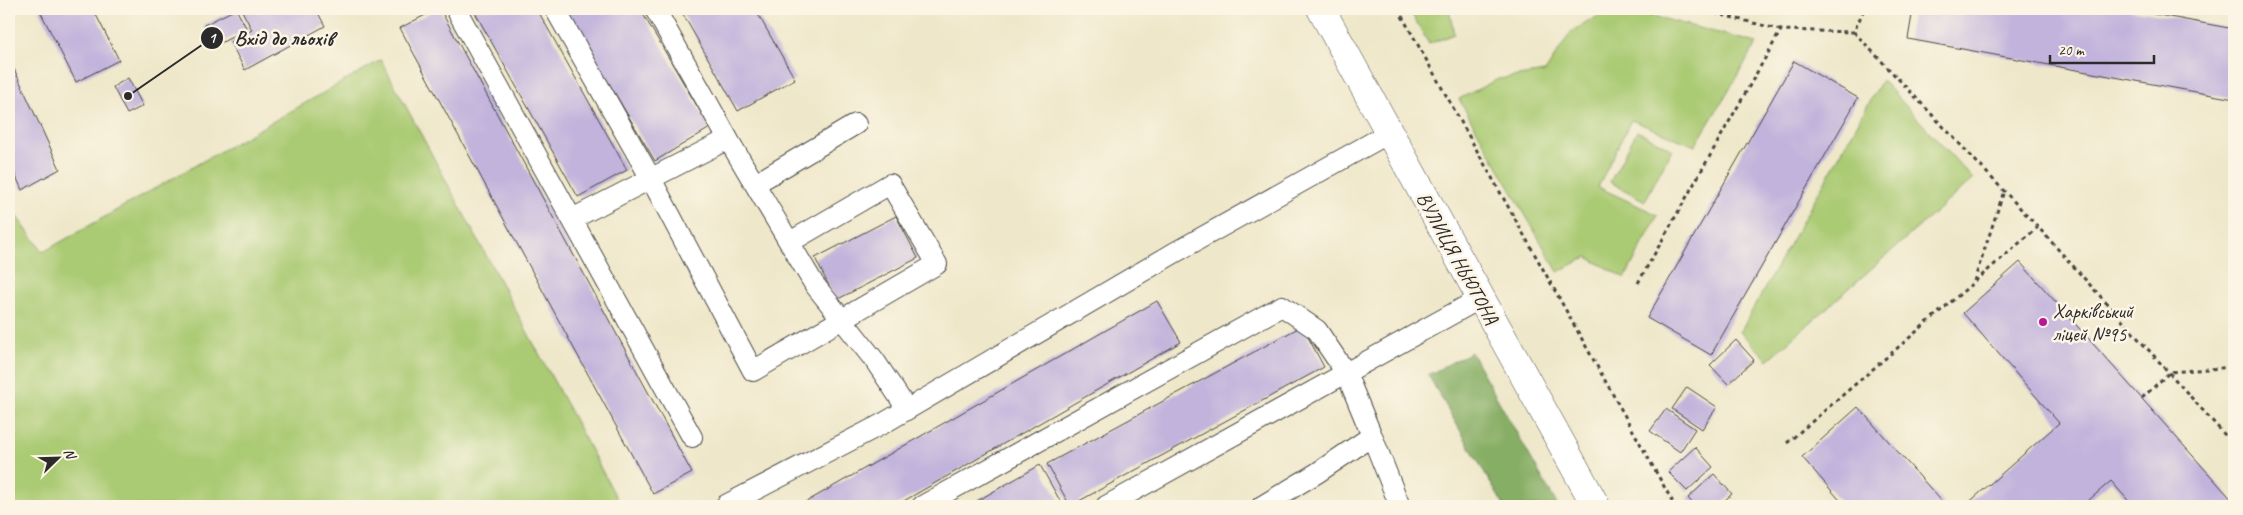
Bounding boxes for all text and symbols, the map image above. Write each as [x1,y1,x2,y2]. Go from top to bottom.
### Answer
callout: Вхід до льохів [200,20,343,56]
text: Вхід до льохів [235,25,338,51]
text: 1 [209,29,218,48]
scale bar [2050,32,2154,64]
text: 20 m [2058,41,2085,60]
street label: ВУЛИЦЯ НЬЮТОНА [1411,188,1505,330]
place label: Харківський ліцей №95 [2053,299,2135,347]
marker: Харківський ліцей №95 [2037,316,2049,328]
north arrow [32,432,82,482]
text: N [60,446,80,463]

